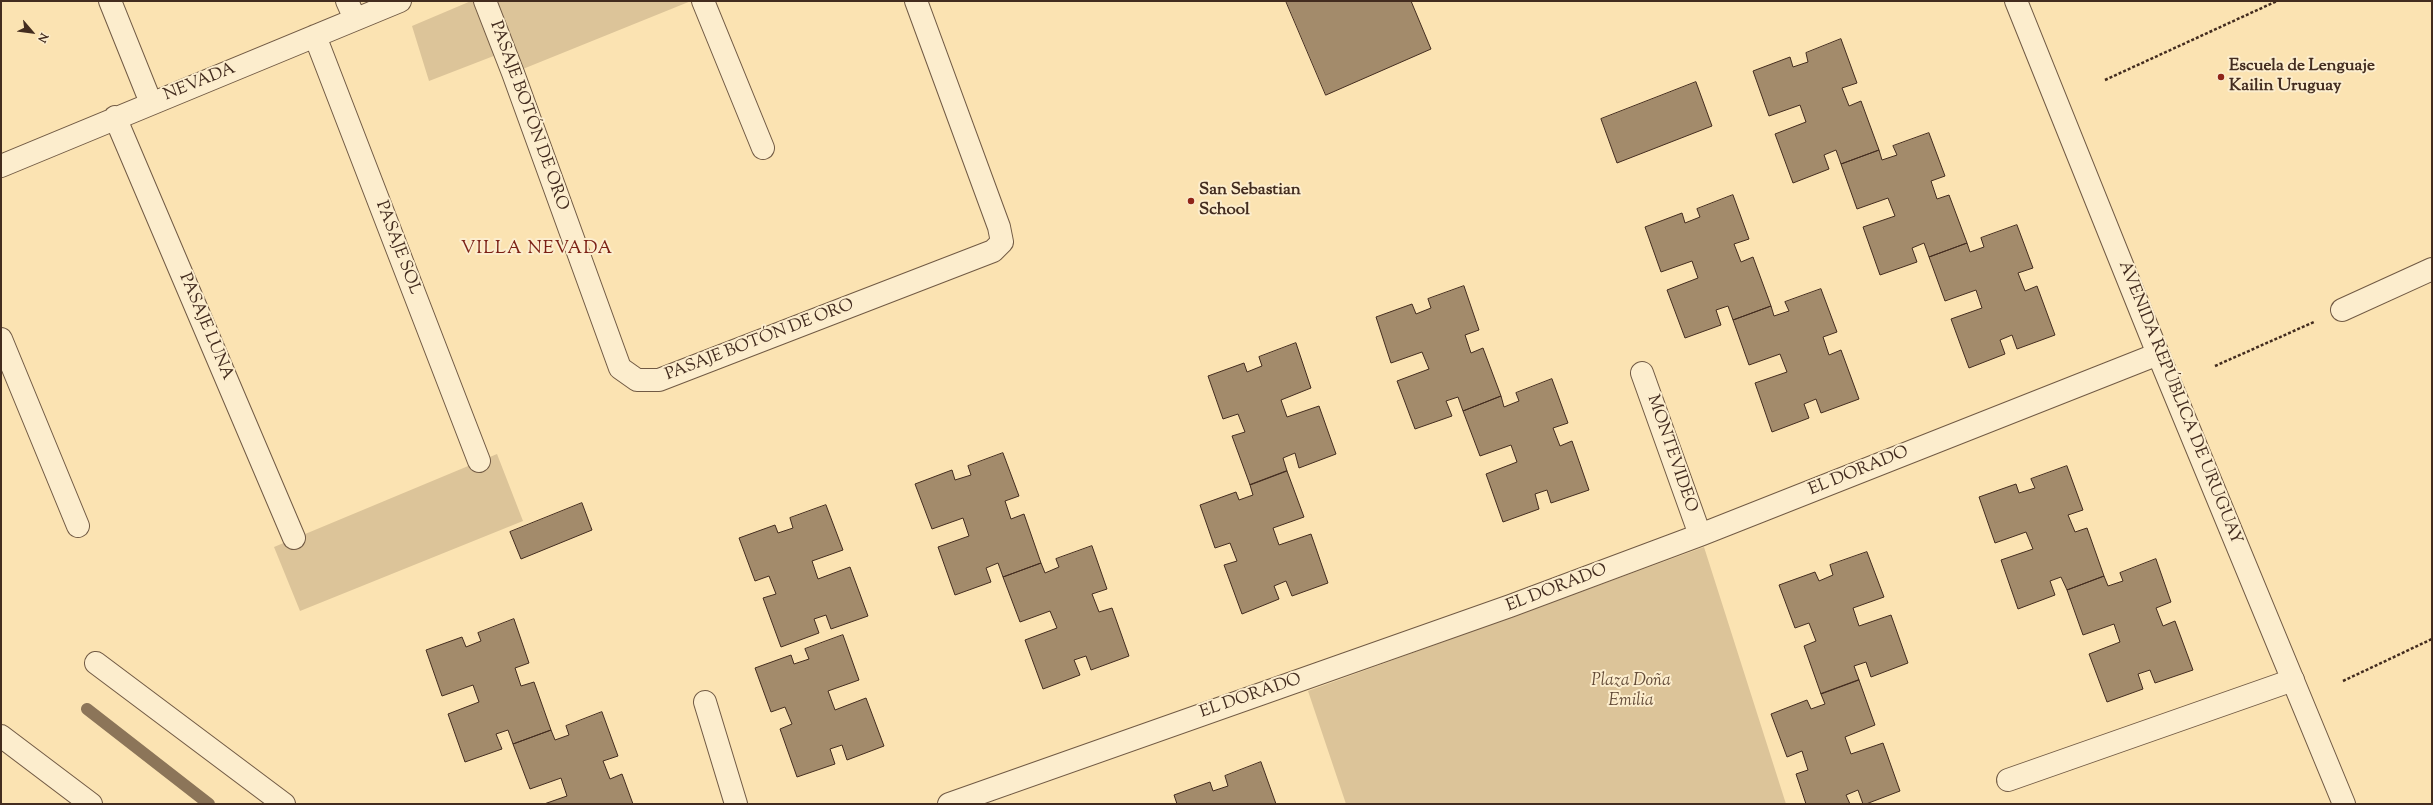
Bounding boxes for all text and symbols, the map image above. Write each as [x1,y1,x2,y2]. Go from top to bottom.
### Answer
north arrow [12,12,52,52]
street label: PASAJE BOTÓN DE ORO [484,18,572,214]
text: N [33,30,52,45]
place label: Escuela de Lenguaje Kailin Uruguay [2229,57,2375,97]
street label: NEVADA [161,59,239,107]
marker: Escuela de Lenguaje Kailin Uruguay [2216,72,2226,82]
place label: San Sebastian School [1199,181,1301,221]
marker: San Sebastian School [1186,196,1196,206]
street label: PASAJE SOL [370,198,424,298]
district label: VILLA NEVADA [461,239,613,261]
street label: AVENIDA REPÚBLICA DE URUGUAY [2113,258,2245,548]
street label: PASAJE LUNA [173,270,237,384]
street label: PASAJE BOTÓN DE ORO [663,296,857,386]
street label: MONTEVIDEO [1641,393,1701,515]
street label: EL DORADO [1806,443,1912,501]
street label: EL DORADO [1504,560,1610,618]
street label: EL DORADO [1198,670,1304,724]
park label: Plaza Doña Emilia [1591,672,1671,712]

